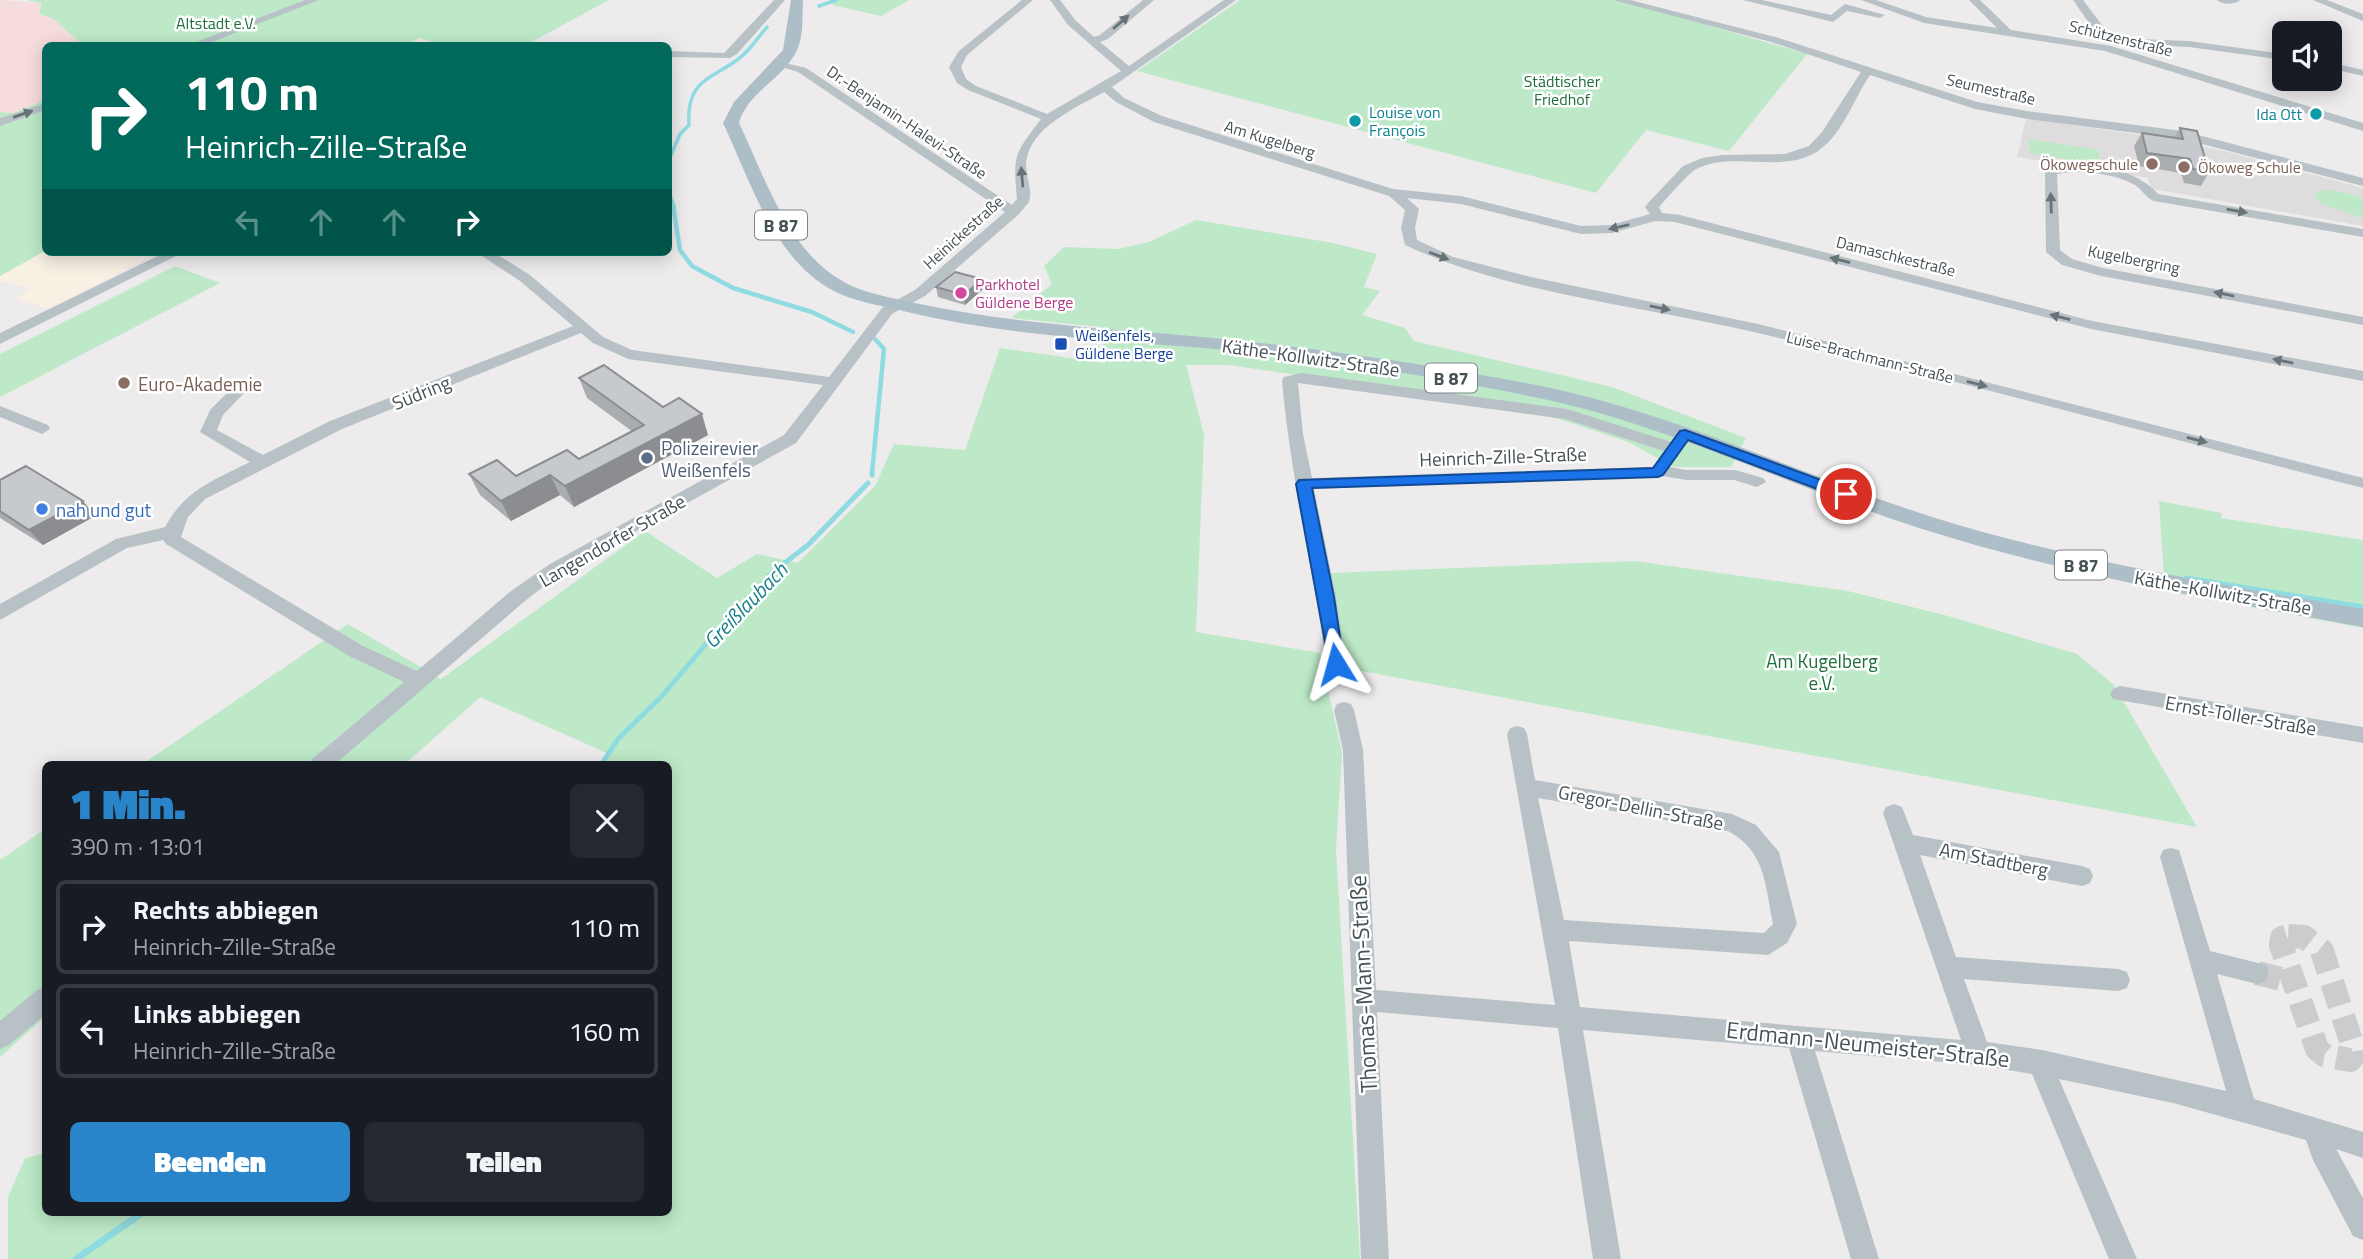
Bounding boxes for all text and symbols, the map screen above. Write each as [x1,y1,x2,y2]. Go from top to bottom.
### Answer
park label: Altstadt e.V. [176,11,256,35]
street label: Schützenstraße [2067,14,2175,62]
one-way arrow [1112,15,1129,30]
map controls [2272,21,2342,91]
button: sound [2272,21,2342,91]
text: 110 m [185,54,319,129]
street label: Dr.-Benjamin-Halevi-Straße [822,59,992,185]
street label: Seumestraße [1944,67,2038,111]
park label: Städtischer Friedhof [1524,69,1601,111]
icon: right [70,70,161,161]
place label: Louise von François [1369,100,1441,142]
place label: Ida Ott [2256,102,2302,126]
marker: Ida Ott [2308,106,2324,122]
one-way arrow [12,108,33,119]
marker: Louise von François [1347,113,1363,129]
street label: Am Kugelberg [1222,114,1318,164]
text: Heinrich-Zille-Straße [185,122,467,170]
place label: Ökowegschule [2040,152,2138,176]
place label: Ökoweg Schule [2198,155,2301,179]
marker: Ökowegschule [2144,156,2160,172]
marker: Ökoweg Schule [2176,159,2192,175]
one-way arrow [1016,166,1027,188]
street label: Heinickestraße [918,189,1008,275]
one-way arrow [2045,191,2057,213]
icon: left [229,203,267,241]
icon: ahead [302,203,340,241]
icon: ahead [375,203,413,241]
icon: right [448,203,486,241]
one-way arrow [2226,206,2248,217]
road number: B 87 [755,210,807,240]
one-way arrow [1607,222,1629,233]
street label: Damaschkestraße [1834,230,1958,282]
street label: Kugelbergring [2086,238,2182,280]
one-way arrow [1428,251,1449,262]
one-way arrow [1828,254,1850,265]
place label: Parkhotel Güldene Berge [975,272,1073,314]
marker: Parkhotel Güldene Berge [953,285,969,301]
one-way arrow [2213,289,2235,300]
one-way arrow [1649,302,1671,313]
one-way arrow [2049,311,2071,322]
place label: Weißenfels, Güldene Berge [1075,323,1173,365]
street label: Luise-Brachmann-Straße [1784,325,1956,389]
street label: Käthe-Kollwitz-Straße [1220,330,1402,384]
marker: Weißenfels, Güldene Berge [1053,336,1069,352]
one-way arrow [2272,355,2294,366]
road number: B 87 [1425,364,1477,392]
street label: Südring [387,367,455,417]
place label: Euro-Akademie [138,369,262,398]
marker: Euro-Akademie [116,375,132,391]
one-way arrow [1966,379,1988,390]
place label: Polizeirevier Weißenfels [661,433,759,484]
one-way arrow [2187,436,2208,446]
street label: Heinrich-Zille-Straße [1419,439,1587,473]
marker: Polizeirevier Weißenfels [639,450,655,466]
pin [1816,464,1876,524]
icon: arrive [1827,475,1865,513]
street label: Langendorfer Straße [533,486,691,594]
place label: nah und gut [56,495,151,524]
marker: nah und gut [34,501,50,517]
road number: B 87 [2055,550,2107,580]
water label: Greißlaubach [696,554,795,655]
street label: Käthe-Kollwitz-Straße [2132,562,2314,622]
position arrow [1299,627,1373,701]
park label: Am Kugelberg e.V. [1766,646,1878,697]
street label: Ernst-Toller-Straße [2163,687,2319,743]
text: 1 Min. [70,771,186,835]
street label: Gregor-Dellin-Straße [1556,777,1726,837]
button: close [570,784,644,858]
text: 390 m · 13:01 [70,829,205,864]
street label: Am Stadtberg [1937,834,2051,884]
street label: Thomas-Mann-Straße [1340,874,1386,1094]
text: Rechts abbiegen [133,890,319,929]
icon: right [74,908,112,946]
text: 110 m [569,908,640,947]
text: Heinrich-Zille-Straße [133,929,336,964]
text: Links abbiegen [133,994,301,1033]
icon: left [74,1012,112,1050]
text: 160 m [569,1012,640,1051]
street label: Erdmann-Neumeister-Straße [1725,1012,2011,1076]
text: Heinrich-Zille-Straße [133,1033,336,1068]
button: Beenden [70,1122,350,1202]
button: Teilen [364,1122,644,1202]

